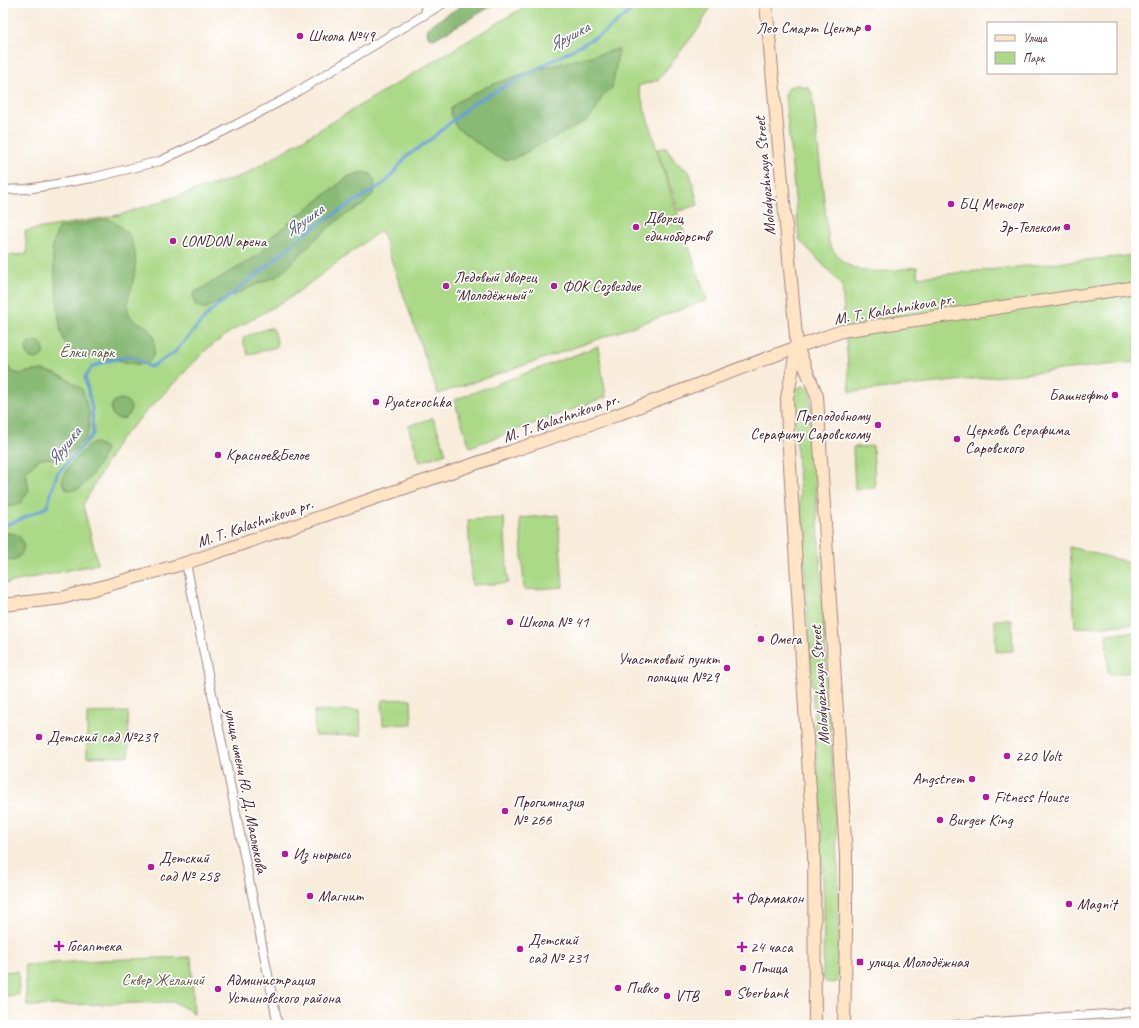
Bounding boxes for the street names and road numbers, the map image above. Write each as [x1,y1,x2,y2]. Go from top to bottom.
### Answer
street label: Molodyozhnaya Street [750,114,780,236]
street label: M. T. Kalashnikova pr. [833,288,956,329]
street label: M. T. Kalashnikova pr. [500,389,622,447]
street label: M. T. Kalashnikova pr. [194,494,316,552]
street label: Molodyozhnaya Street [806,623,834,745]
street label: улица имени Ю. Д. Маслюкова [220,706,272,876]

